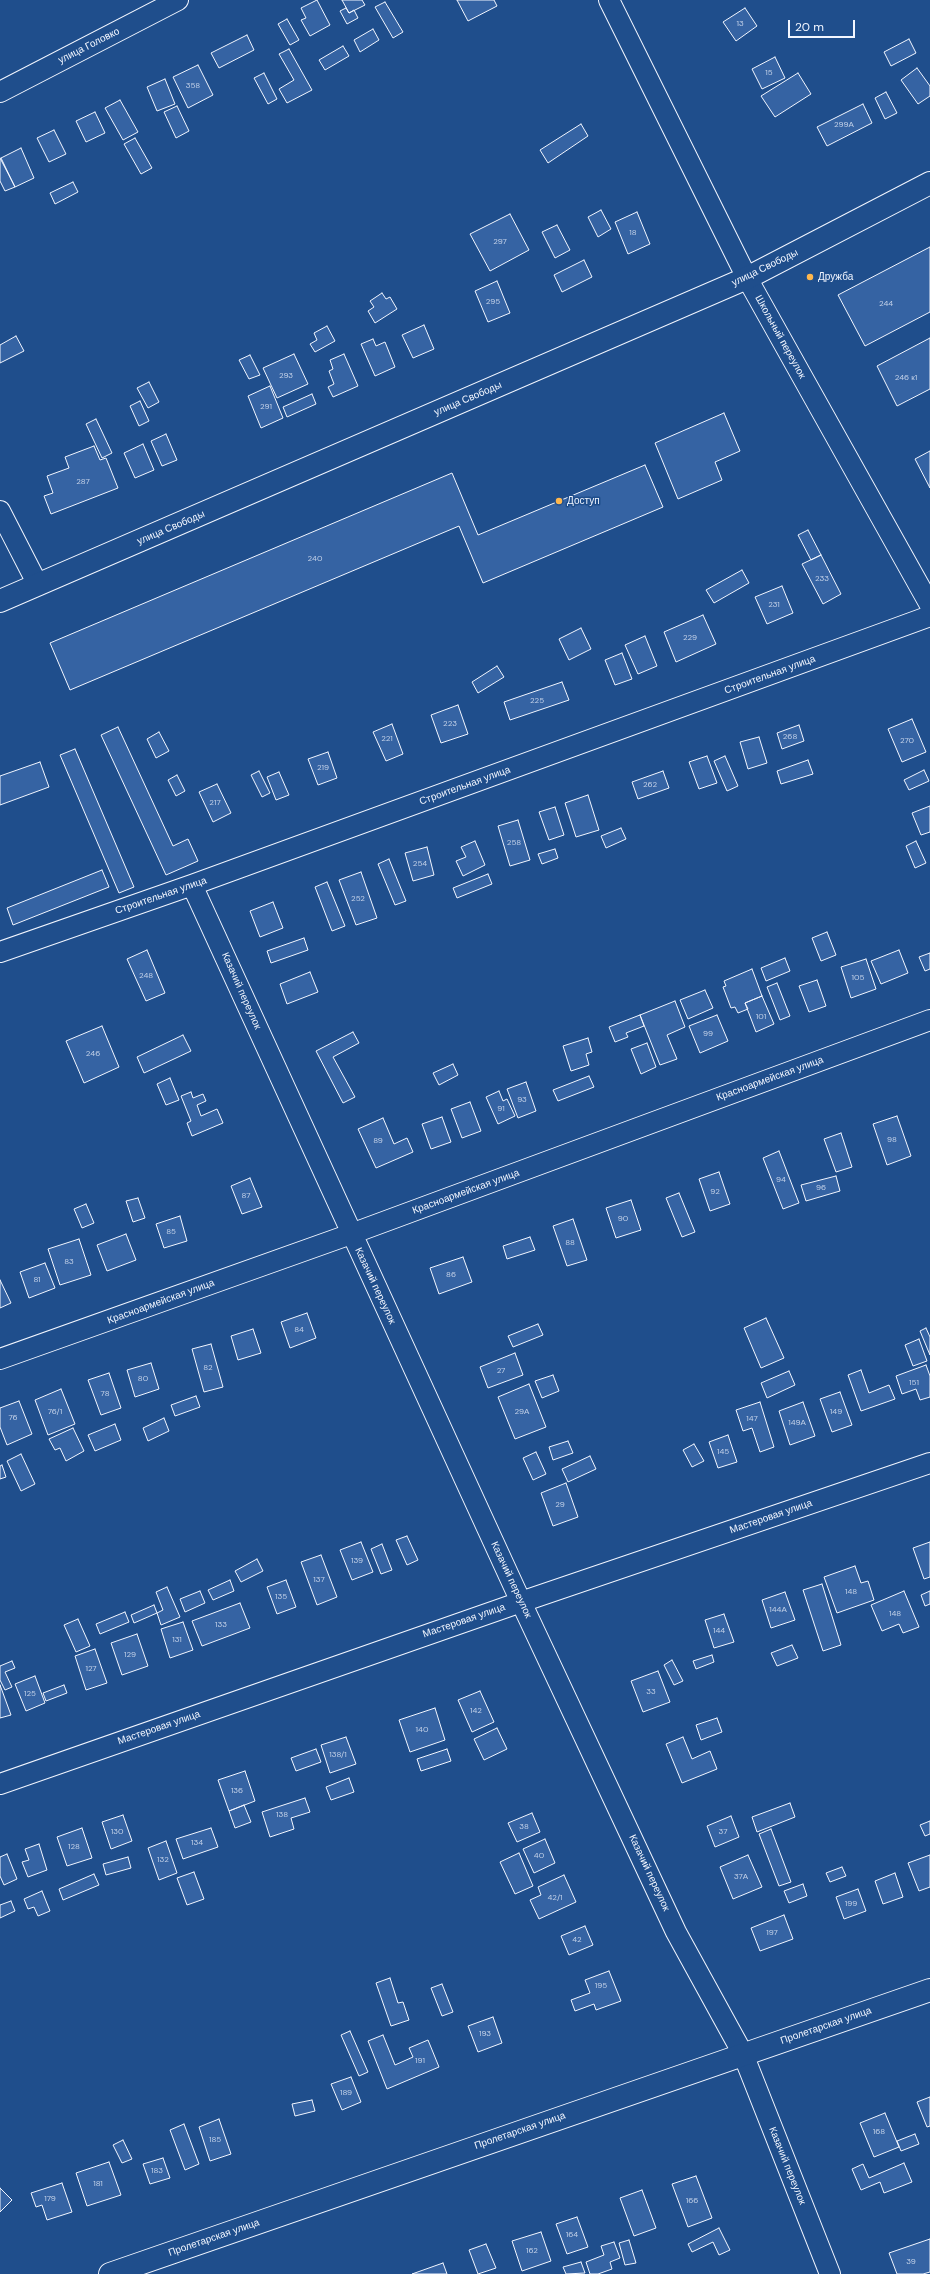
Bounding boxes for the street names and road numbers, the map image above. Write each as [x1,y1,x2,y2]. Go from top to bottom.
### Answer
street label: улица Головко [56,25,122,67]
street label: улица Свободы [730,247,800,289]
street label: Школьный переулок [752,293,808,381]
street label: улица Свободы [432,379,504,419]
street label: улица Свободы [135,508,207,548]
street label: Строительная улица [723,653,817,697]
street label: Строительная улица [418,764,512,808]
street label: Строительная улица [114,875,208,917]
street label: Казачий переулок [219,951,263,1031]
street label: Красноармейская улица [715,1054,825,1104]
street label: Красноармейская улица [411,1167,521,1217]
street label: Казачий переулок [352,1246,398,1326]
street label: Красноармейская улица [106,1277,216,1327]
street label: Мастеровая улица [728,1497,814,1537]
street label: Казачий переулок [488,1540,534,1620]
street label: Мастеровая улица [421,1601,507,1641]
street label: Мастеровая улица [116,1708,202,1748]
street label: Казачий переулок [626,1833,672,1913]
street label: Пролетарская улица [779,2005,873,2047]
street label: Пролетарская улица [473,2110,567,2152]
street label: Казачий переулок [766,2125,808,2207]
street label: Пролетарская улица [167,2217,261,2259]

